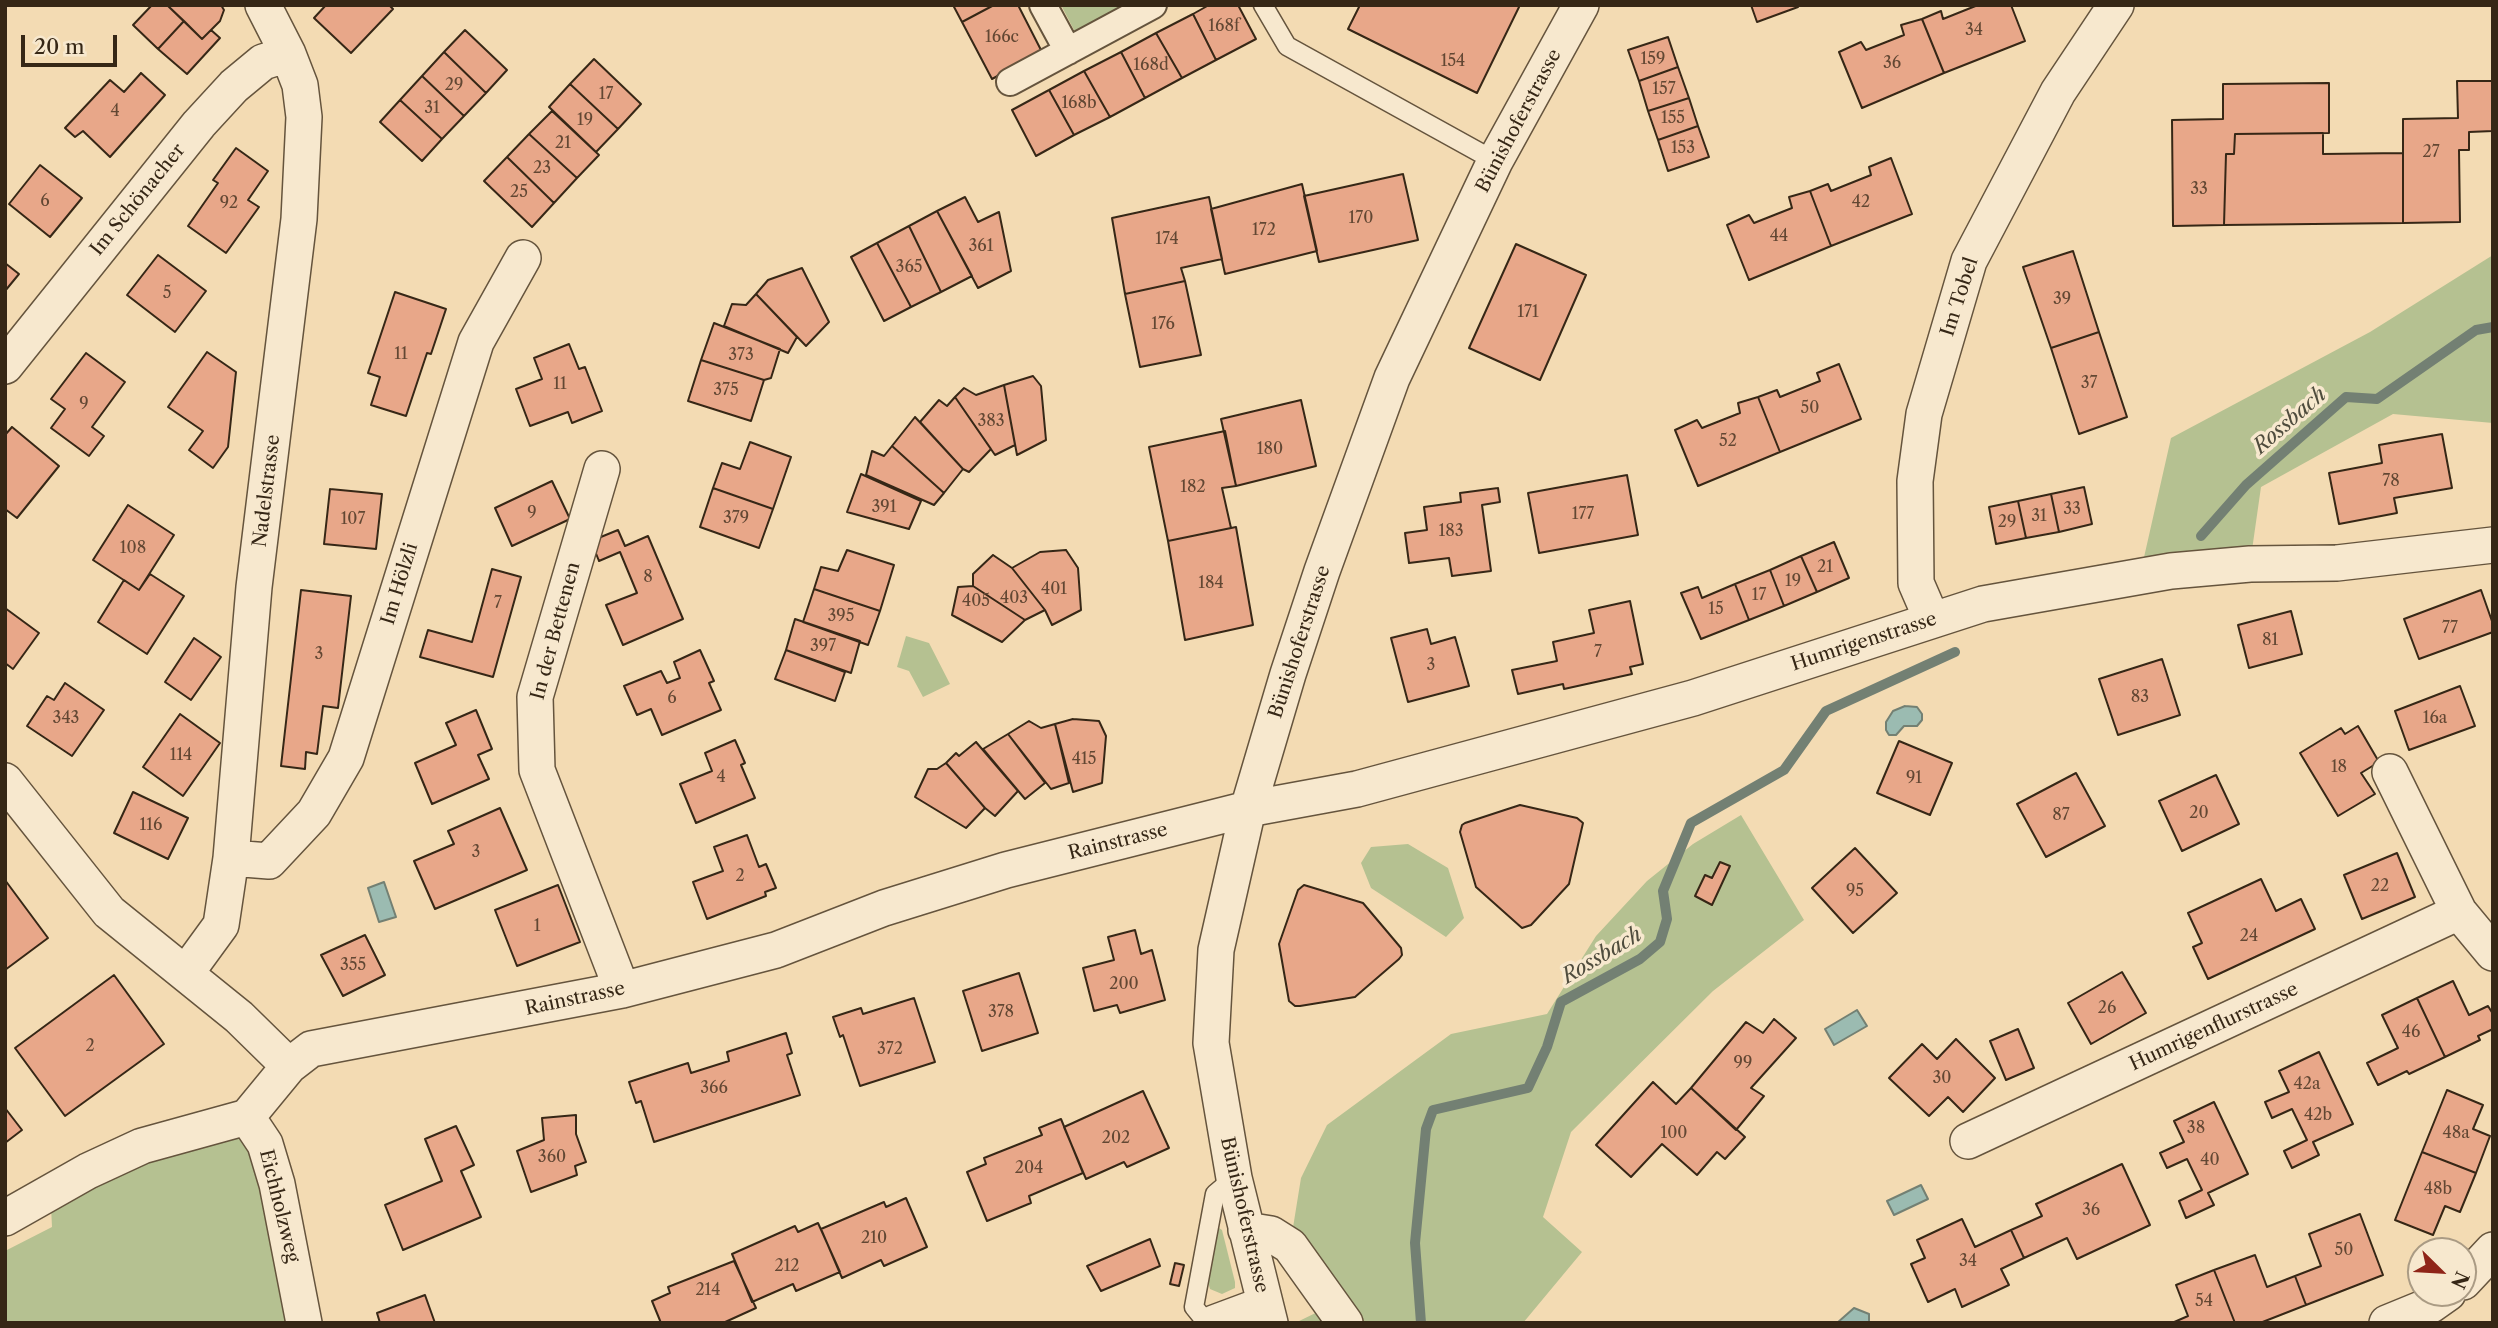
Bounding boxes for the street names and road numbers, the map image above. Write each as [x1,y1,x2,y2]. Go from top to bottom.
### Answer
street label: Bünishoferstrasse [1472,45,1566,197]
street label: Im Schönacher [86,140,190,260]
street label: Im Tobel [1937,255,1983,339]
street label: Nadelstrasse [249,433,285,549]
street label: Im Hölzli [377,540,423,628]
street label: In der Bettenen [527,560,585,702]
street label: Bünishoferstrasse [1265,563,1335,721]
street label: Humrigenstrasse [1788,608,1940,676]
street label: Rainstrasse [1066,819,1170,865]
street label: Rainstrasse [523,977,627,1021]
street label: Humrigenflurstrasse [2126,978,2302,1076]
street label: Bünishoferstrasse [1215,1135,1273,1295]
street label: Eichholzweg [254,1147,304,1265]

